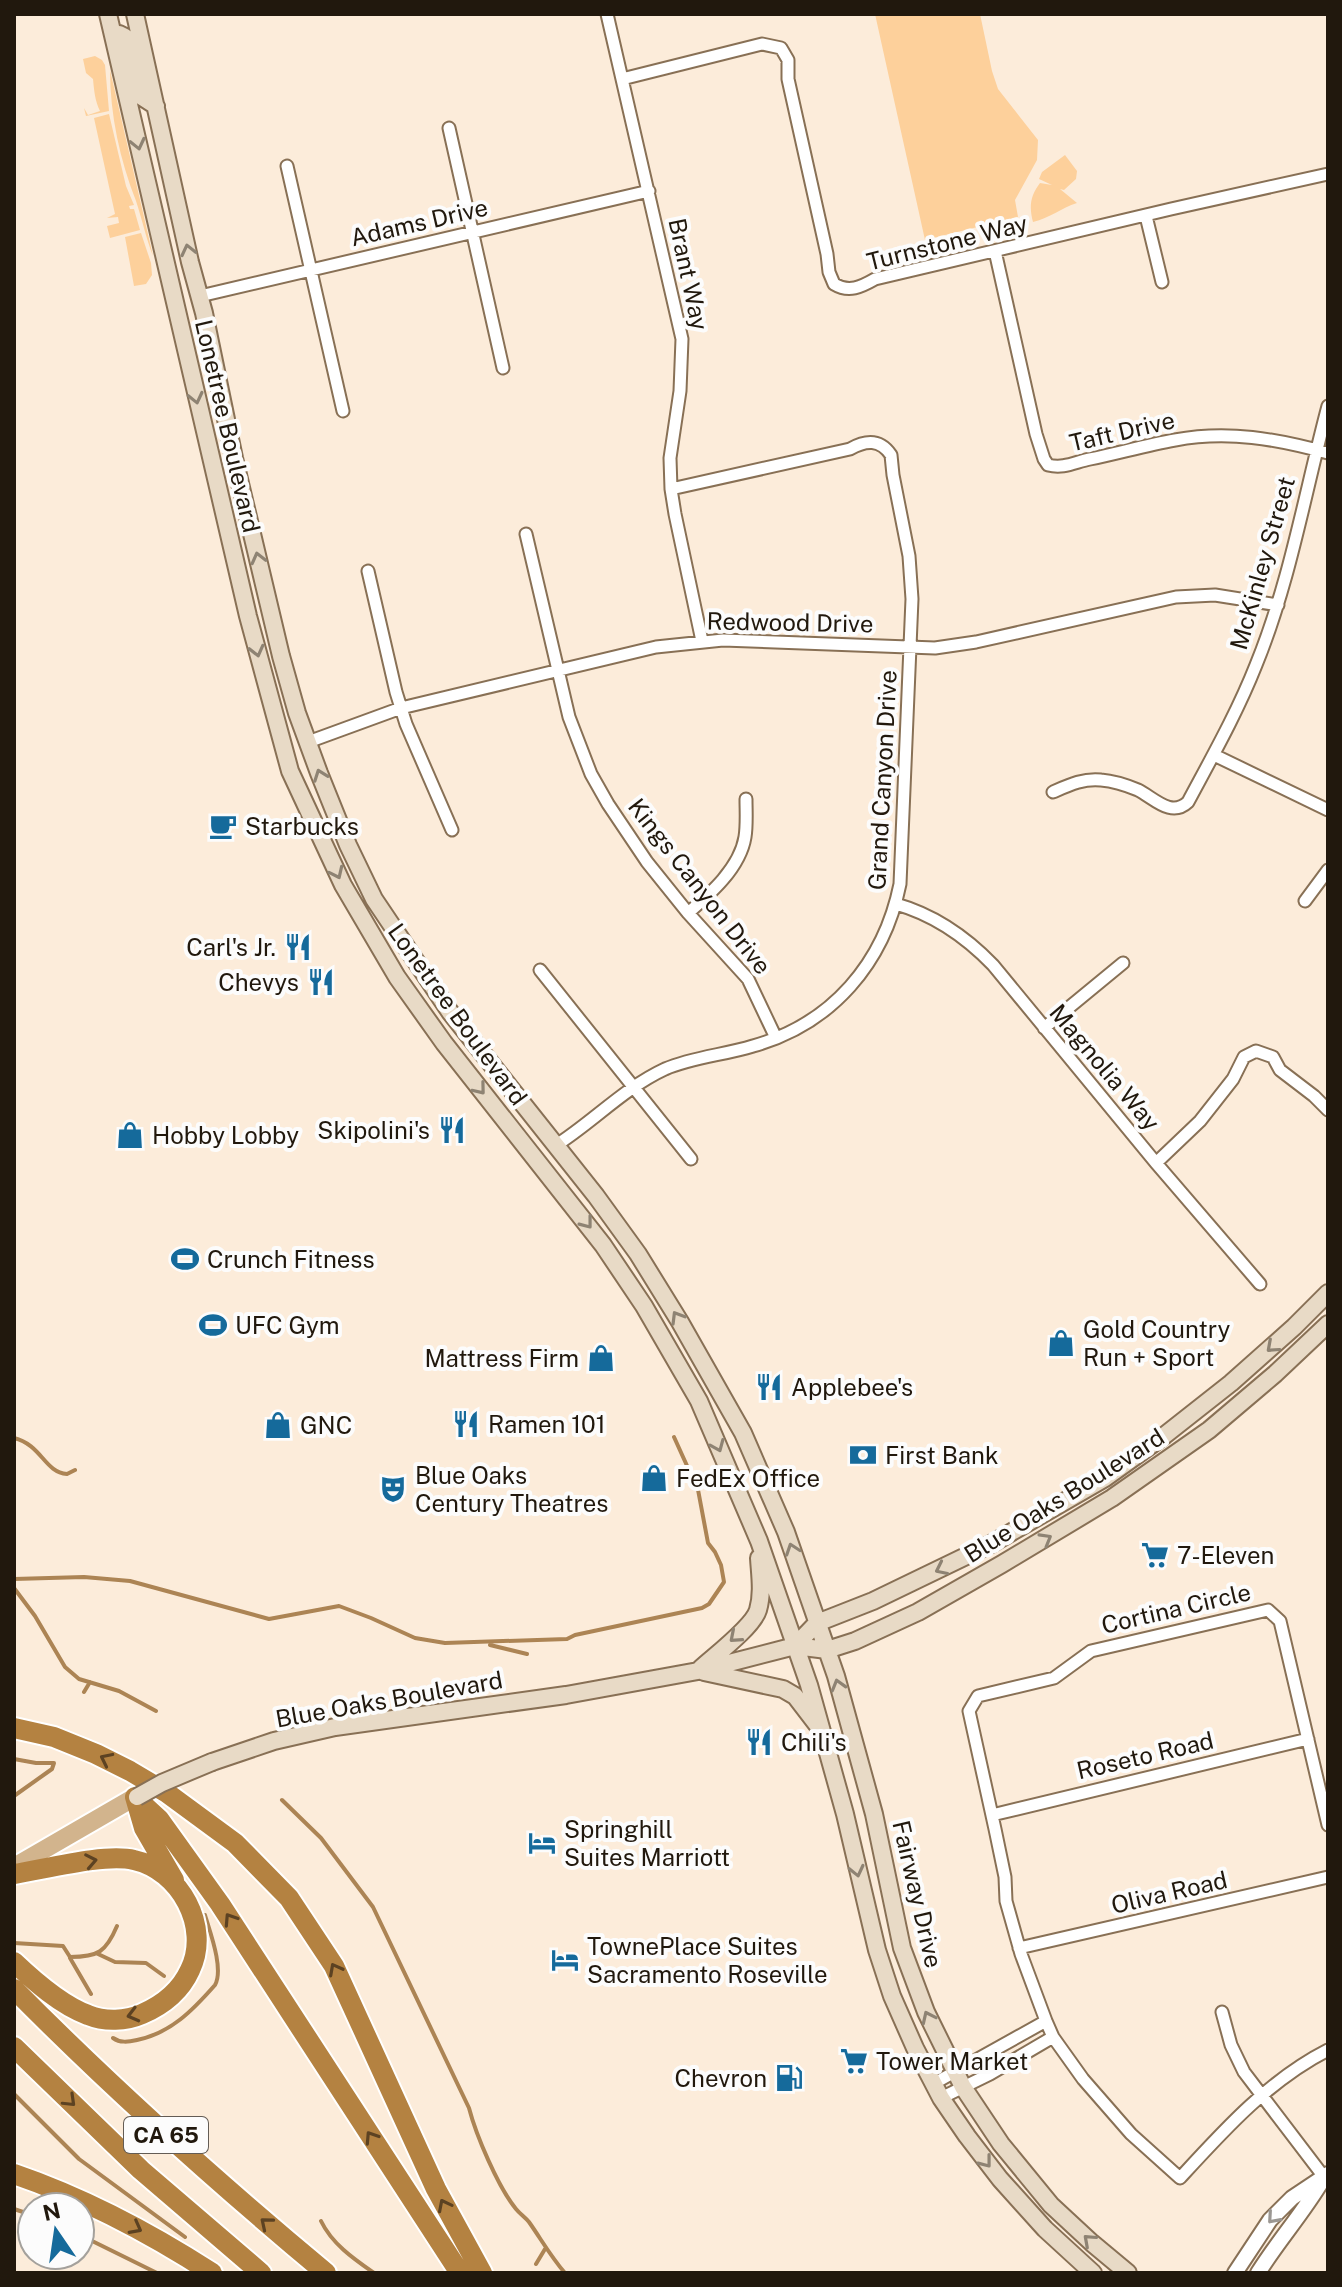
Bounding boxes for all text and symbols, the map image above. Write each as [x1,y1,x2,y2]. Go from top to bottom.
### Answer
one-way arrow [129,137,146,151]
street label: Adams Drive [348,193,490,251]
street label: Turnstone Way [864,208,1030,276]
street label: Brant Way [663,215,715,333]
one-way arrow [180,244,197,258]
street label: Lonetree Boulevard [190,317,266,535]
one-way arrow [187,391,204,404]
street label: Taft Drive [1067,405,1177,457]
street label: McKinley Street [1224,473,1300,653]
one-way arrow [250,552,267,566]
street label: Redwood Drive [706,607,874,637]
one-way arrow [247,643,264,657]
street label: Grand Canyon Drive [862,669,902,891]
one-way arrow [313,769,329,783]
street label: Kings Canyon Drive [623,793,777,979]
cafe icon: Starbucks [208,811,238,841]
place label: Starbucks [245,812,359,840]
one-way arrow [327,864,343,879]
street label: Lonetree Boulevard [383,918,533,1110]
restaurant icon: Carl's Jr. [283,932,313,962]
place label: Carl's Jr. [186,933,276,961]
restaurant icon: Chevys [306,967,336,997]
place label: Chevys [218,968,299,996]
street label: Magnolia Way [1044,998,1166,1136]
one-way arrow [470,1080,485,1094]
restaurant icon: Skipolini's [437,1115,467,1145]
place label: Skipolini's [317,1116,430,1144]
shop icon: Hobby Lobby [115,1120,145,1150]
place label: Hobby Lobby [152,1121,299,1149]
one-way arrow [577,1214,591,1229]
sports icon: Crunch Fitness [170,1244,200,1274]
place label: Crunch Fitness [207,1245,375,1273]
sports icon: UFC Gym [198,1310,228,1340]
place label: UFC Gym [235,1311,340,1339]
one-way arrow [671,1311,687,1326]
place label: Gold Country Run + Sport [1083,1315,1230,1371]
shop icon: Gold Country Run + Sport [1046,1328,1076,1358]
one-way arrow [1267,1338,1281,1352]
shop icon: Mattress Firm [586,1343,616,1373]
place label: Mattress Firm [424,1344,579,1372]
restaurant icon: Applebee's [754,1372,784,1402]
place label: Applebee's [791,1373,913,1401]
restaurant icon: Ramen 101 [451,1409,481,1439]
shop icon: GNC [263,1410,293,1440]
place label: Ramen 101 [488,1410,606,1438]
place label: GNC [300,1411,352,1439]
street label: Blue Oaks Boulevard [959,1422,1169,1568]
one-way arrow [709,1438,725,1452]
bank icon: First Bank [848,1440,878,1470]
place label: First Bank [885,1441,998,1469]
place label: Blue Oaks Century Theatres [415,1461,608,1517]
shop icon: FedEx Office [639,1463,669,1493]
place label: FedEx Office [676,1464,820,1492]
theatre icon: Blue Oaks Century Theatres [378,1474,408,1504]
one-way arrow [1037,1533,1051,1549]
supermarket icon: 7-Eleven [1140,1540,1170,1570]
place label: 7-Eleven [1177,1541,1274,1569]
one-way arrow [785,1543,801,1557]
one-way arrow [935,1560,950,1575]
street label: Cortina Circle [1099,1577,1253,1639]
one-way arrow [730,1627,745,1642]
street label: Blue Oaks Boulevard [273,1665,505,1733]
one-way arrow [830,1678,847,1692]
street label: Roseto Road [1074,1726,1216,1784]
restaurant icon: Chili's [744,1727,774,1757]
place label: Chili's [781,1728,847,1756]
one-way arrow [100,1753,115,1769]
place label: Springhill Suites Marriott [564,1815,730,1871]
street label: Fairway Drive [887,1818,949,1970]
hotel icon: Springhill Suites Marriott [527,1828,557,1858]
one-way arrow [84,1854,98,1871]
one-way arrow [848,1863,865,1877]
street label: Oliva Road [1108,1865,1230,1919]
one-way arrow [224,1913,239,1928]
place label: TownePlace Suites Sacramento Roseville [587,1932,828,1988]
hotel icon: TownePlace Suites Sacramento Roseville [550,1945,580,1975]
one-way arrow [329,1963,344,1977]
one-way arrow [127,2006,141,2023]
one-way arrow [922,2011,938,2026]
supermarket icon: Tower Market [839,2046,869,2076]
place label: Tower Market [876,2047,1028,2075]
fuel station icon: Chevron [774,2063,804,2093]
place label: Chevron [675,2064,767,2092]
one-way arrow [61,2092,75,2106]
road number: CA 65 [124,2117,208,2153]
one-way arrow [366,2132,381,2146]
one-way arrow [977,2153,991,2168]
north arrow [16,2191,96,2271]
text: N [40,2197,63,2226]
one-way arrow [439,2198,454,2213]
one-way arrow [1268,2209,1282,2224]
one-way arrow [261,2218,275,2233]
one-way arrow [128,2219,143,2234]
one-way arrow [1083,2235,1098,2249]

